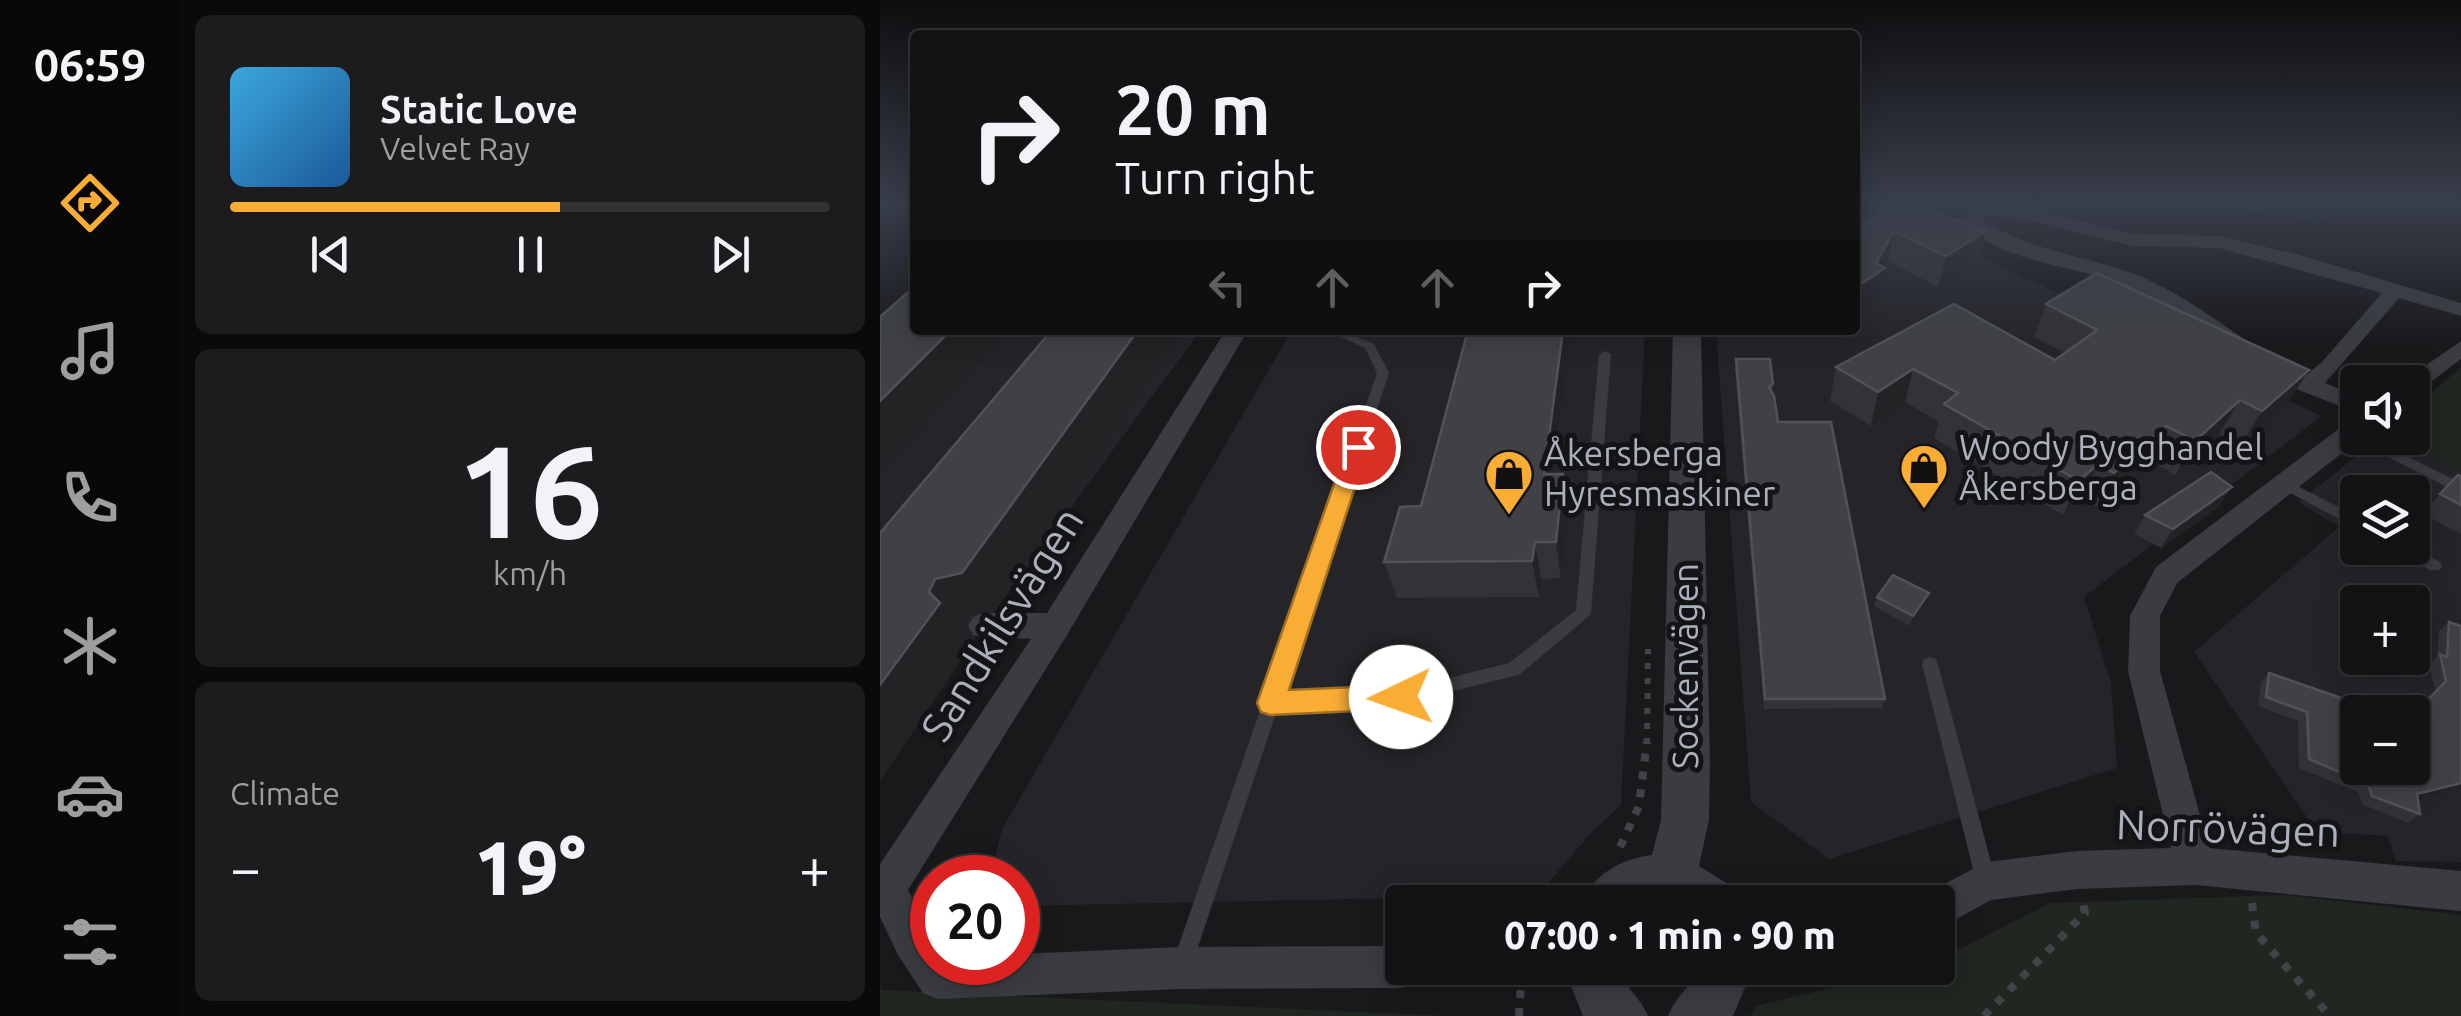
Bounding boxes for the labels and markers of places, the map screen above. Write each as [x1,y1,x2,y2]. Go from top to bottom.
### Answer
pin [1316,405,1401,490]
place label: Woody Bygghandel Åkersberga [1959,427,2263,507]
place label: Åkersberga Hyresmaskiner [1544,433,1775,513]
shop icon: Woody Bygghandel Åkersberga [1898,442,1950,510]
shop icon: Åkersberga Hyresmaskiner [1483,448,1535,516]

